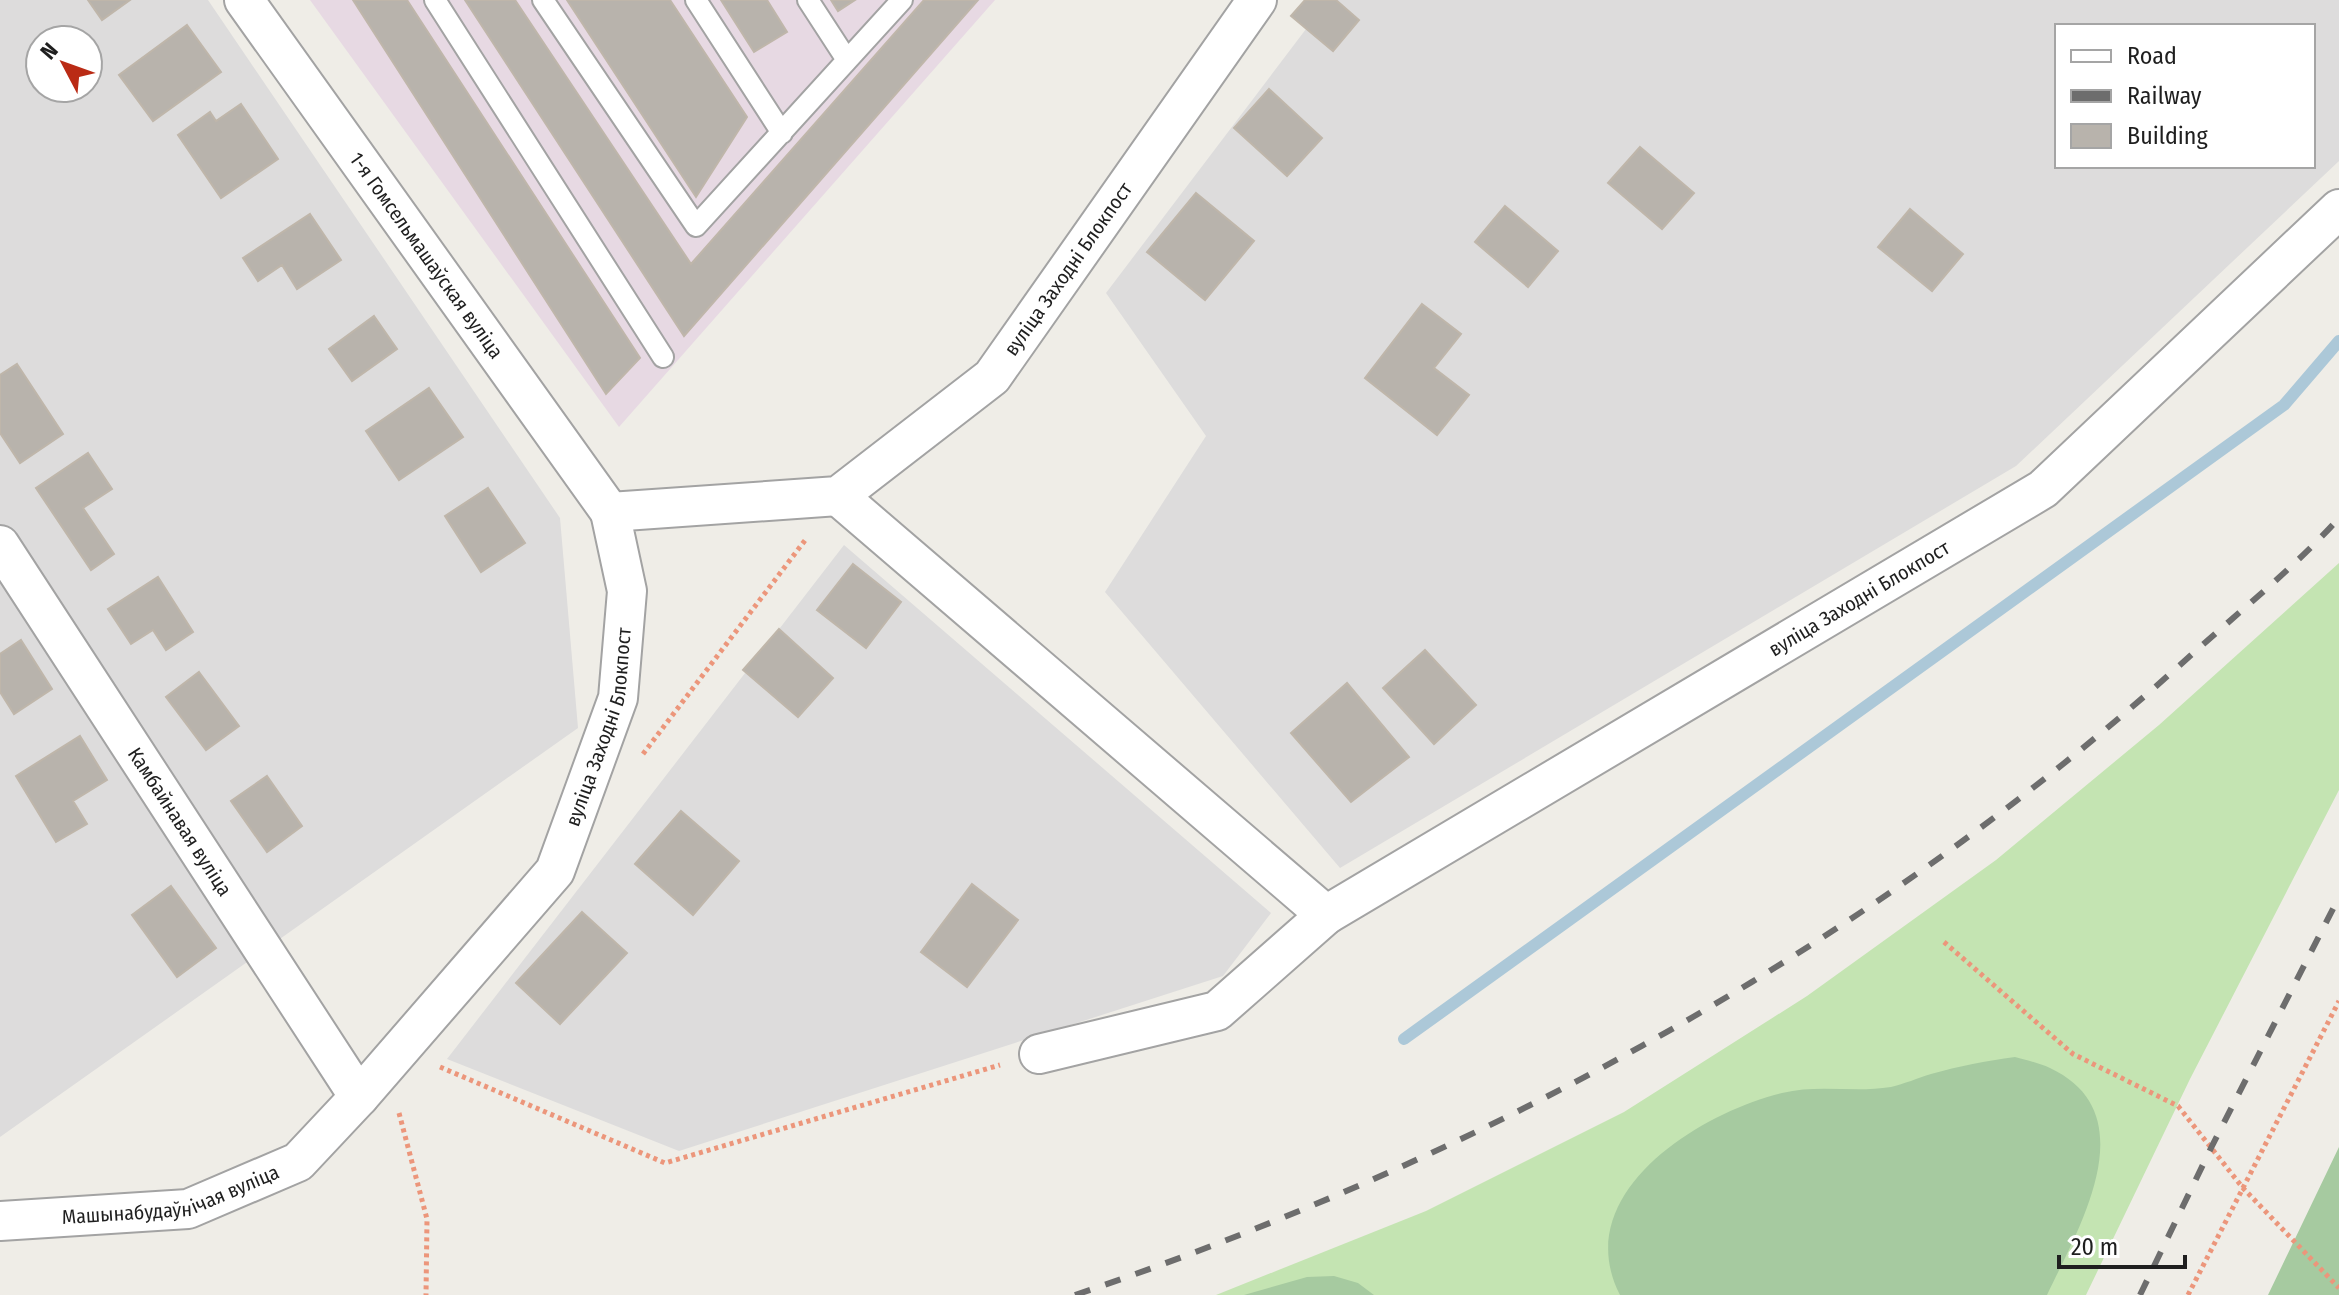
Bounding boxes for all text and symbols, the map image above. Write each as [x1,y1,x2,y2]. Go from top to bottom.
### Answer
north arrow [24,24,104,104]
legend [2055,24,2315,168]
text: N [35,37,64,65]
text: Road [2127,42,2177,70]
text: Railway [2127,82,2202,110]
text: Building [2127,122,2209,150]
street label: 1-я Гомсельмашаўская вуліца [345,148,508,363]
street label: вуліца Заходні Блокпост [999,177,1138,360]
street label: вуліца Заходні Блокпост [1764,535,1954,661]
street label: вуліца Заходні Блокпост [560,626,636,829]
street label: Камбайнавая вуліца [123,743,237,900]
street label: Машынабудаўнічая вуліца [61,1160,282,1229]
scale bar [2059,1219,2185,1269]
text: 20 m [2071,1233,2118,1261]

